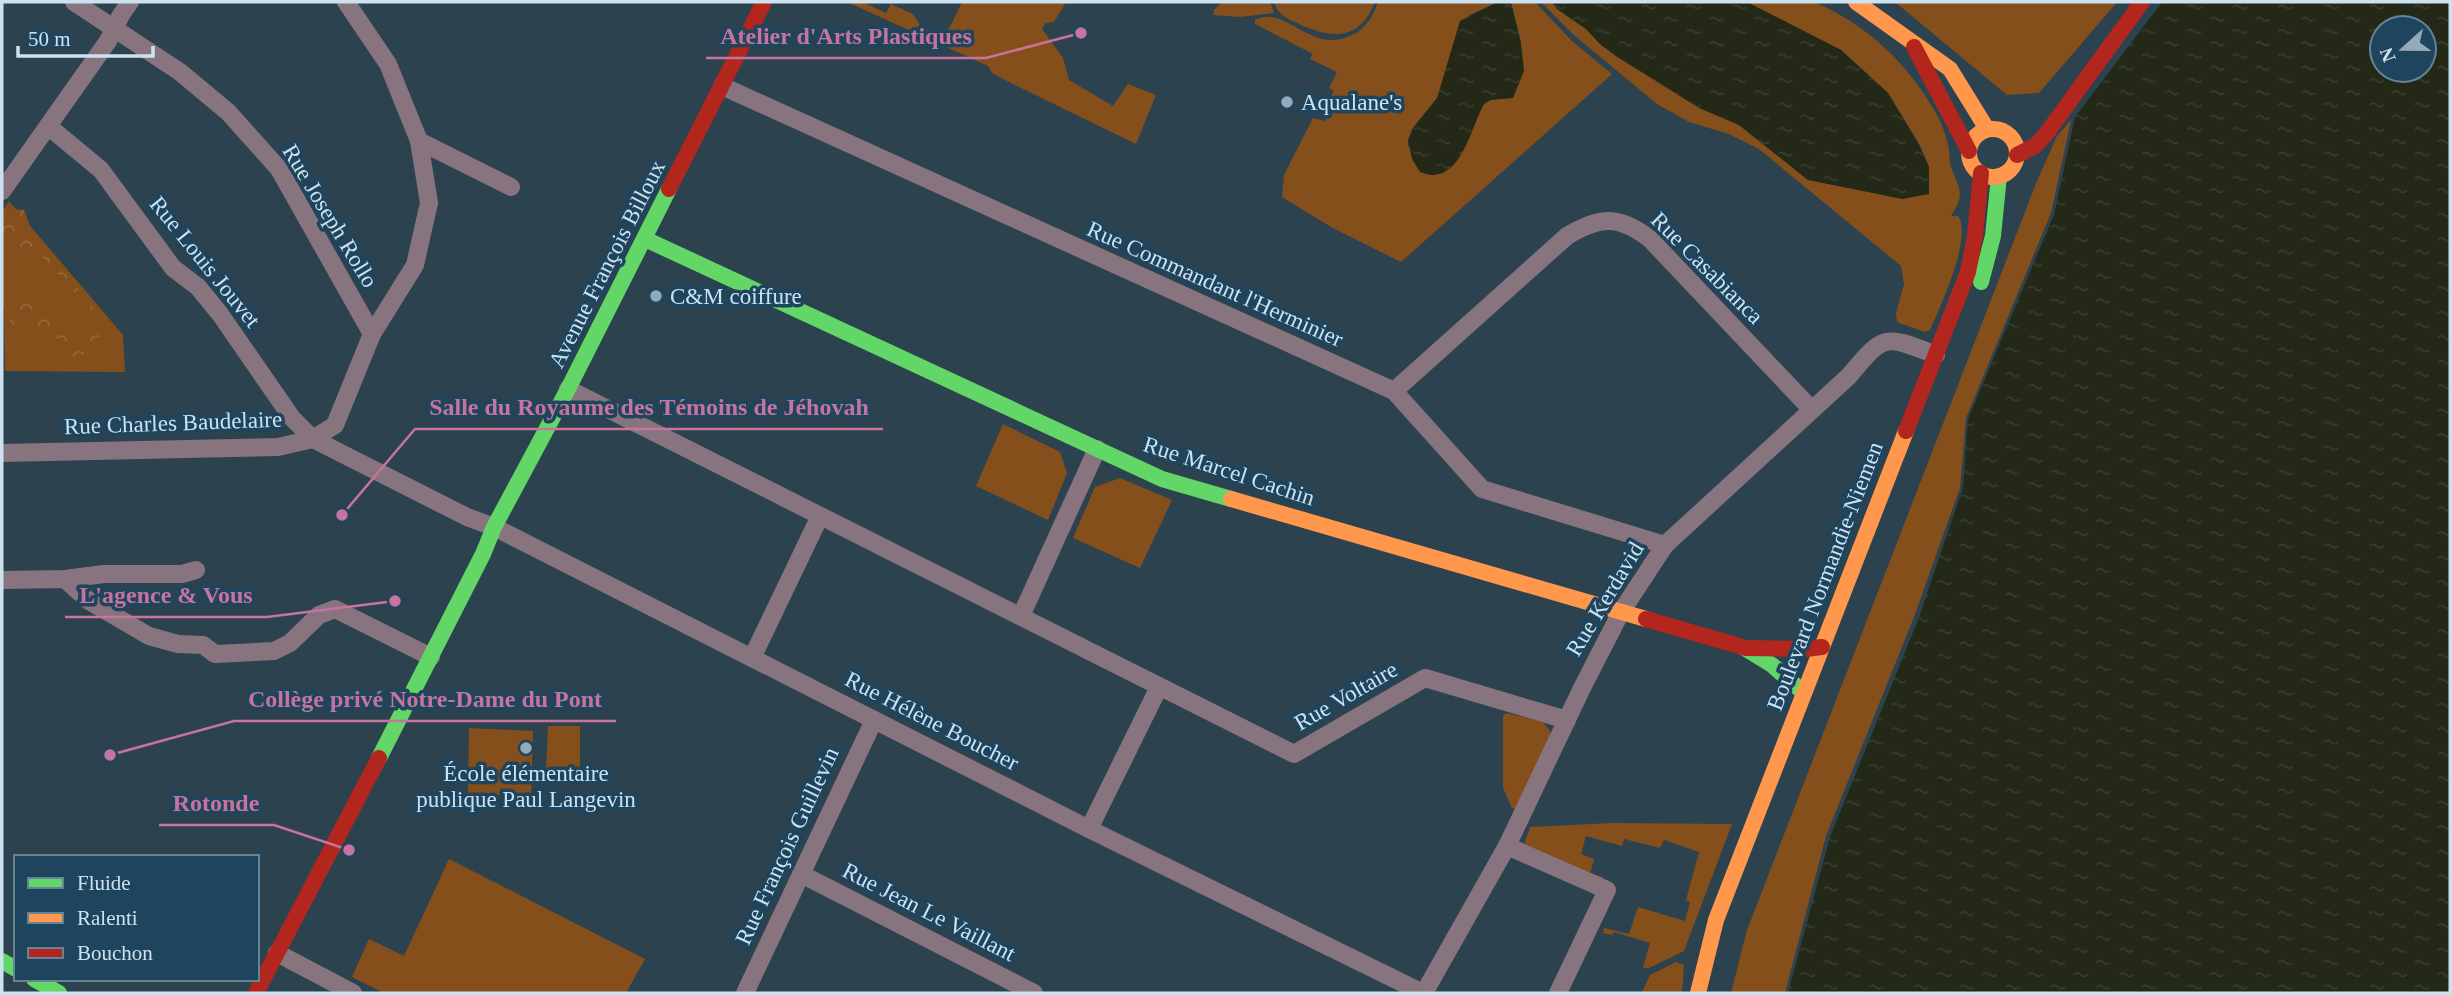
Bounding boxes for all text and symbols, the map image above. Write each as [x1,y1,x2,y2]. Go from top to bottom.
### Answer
callout: Atelier d'Arts Plastiques [706,13,986,58]
scale bar [18,14,152,58]
north arrow [2368,14,2438,84]
text: Atelier d'Arts Plastiques [720,23,972,49]
text: 50 m [28,27,71,51]
text: N [2375,44,2400,65]
place label: Aqualane's [1301,90,1402,115]
marker: Aqualane's [1279,94,1295,110]
street label: Rue Joseph Rollo [277,140,383,292]
street label: Avenue François Billoux [544,156,670,372]
street label: Rue Louis Jouvet [145,192,266,333]
street label: Rue Casabianca [1646,207,1768,329]
street label: Rue Commandant l'Herminier [1083,216,1347,352]
place label: C&M coiffure [670,284,802,309]
marker: C&M coiffure [648,288,664,304]
callout: Salle du Royaume des Témoins de Jéhovah [415,384,883,429]
text: Salle du Royaume des Témoins de Jéhovah [429,394,869,420]
street label: Rue Charles Baudelaire [63,407,283,439]
street label: Rue Marcel Cachin [1140,431,1318,511]
street label: Boulevard Normandie-Niemen [1762,438,1888,714]
street label: Rue Kerdavid [1561,537,1649,660]
callout: L'agence & Vous [65,572,267,617]
text: L'agence & Vous [79,582,253,608]
street label: Rue Voltaire [1290,656,1402,736]
street label: Rue Hélène Boucher [841,666,1023,776]
callout: Collège privé Notre-Dame du Pont [234,676,616,721]
text: Collège privé Notre-Dame du Pont [248,686,602,712]
marker: École élémentaire publique Paul Langevin [518,740,534,756]
street label: Rue François Guillevin [730,743,844,949]
place label: École élémentaire publique Paul Langevin [416,761,636,812]
callout: Rotonde [159,780,274,825]
text: Rotonde [173,790,260,816]
legend [14,855,259,981]
street label: Rue Jean Le Vaillant [838,858,1020,967]
text: Fluide [77,871,131,895]
text: Ralenti [77,906,138,930]
text: Bouchon [77,941,153,965]

